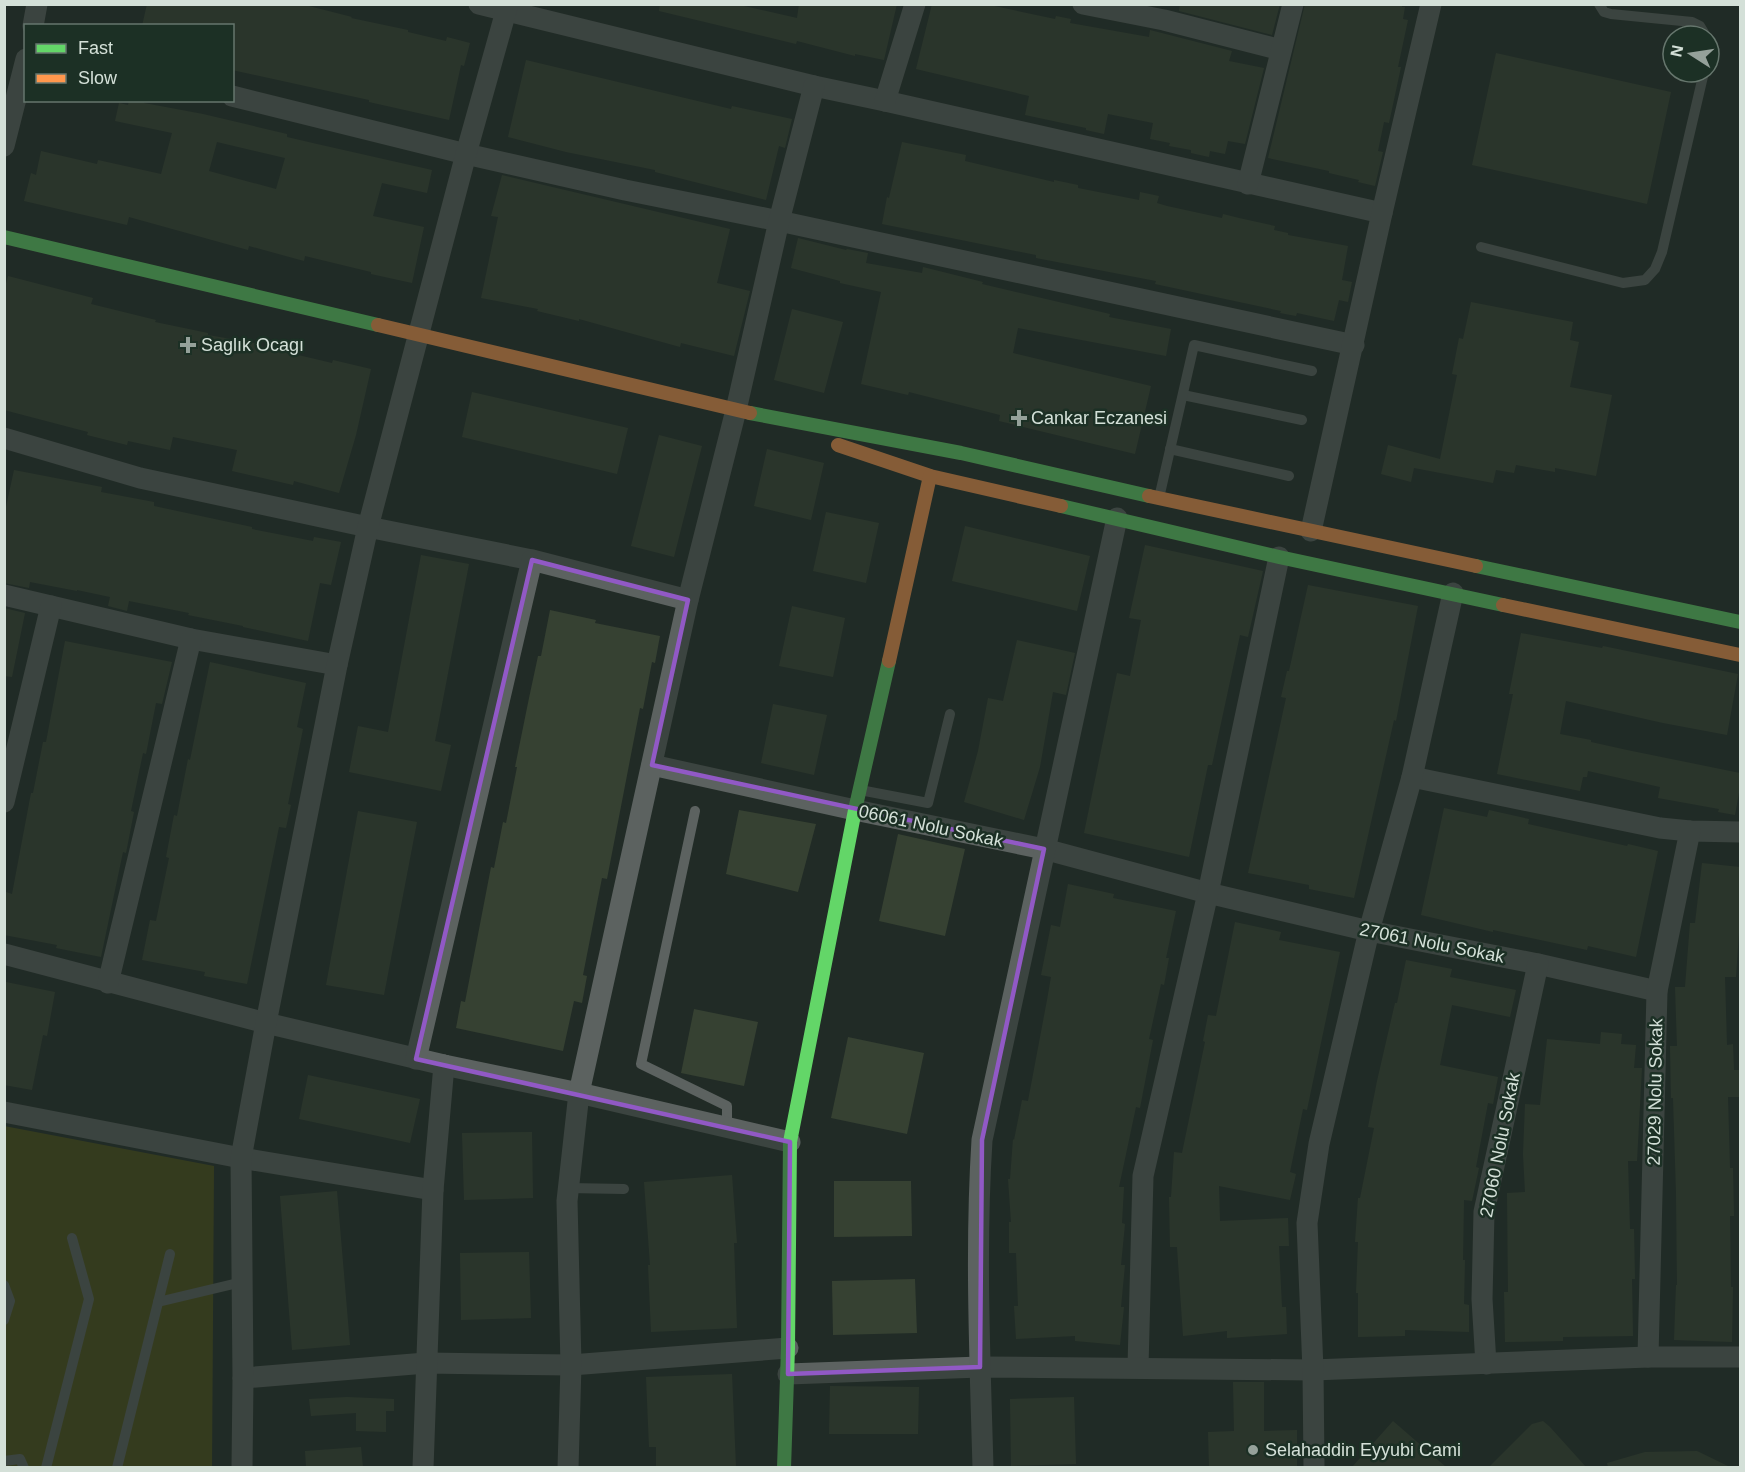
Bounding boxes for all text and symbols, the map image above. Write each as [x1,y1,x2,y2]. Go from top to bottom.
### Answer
legend [24,24,234,102]
north arrow [1661,24,1721,84]
text: Fast [78,38,113,58]
text: N [1667,44,1686,58]
text: Slow [78,68,118,88]
place label: Saglık Ocagı [201,335,304,355]
marker: Saglık Ocagı [179,336,197,354]
place label: Cankar Eczanesi [1031,408,1167,428]
marker: Cankar Eczanesi [1012,411,1026,425]
street label: 06061 Nolu Sokak [857,801,1006,851]
street label: 27061 Nolu Sokak [1358,919,1507,967]
street label: 27029 Nolu Sokak [1644,1017,1666,1166]
street label: 27060 Nolu Sokak [1476,1070,1524,1219]
place label: Selahaddin Eyyubi Cami [1265,1440,1461,1460]
marker: Selahaddin Eyyubi Cami [1246,1443,1260,1457]

